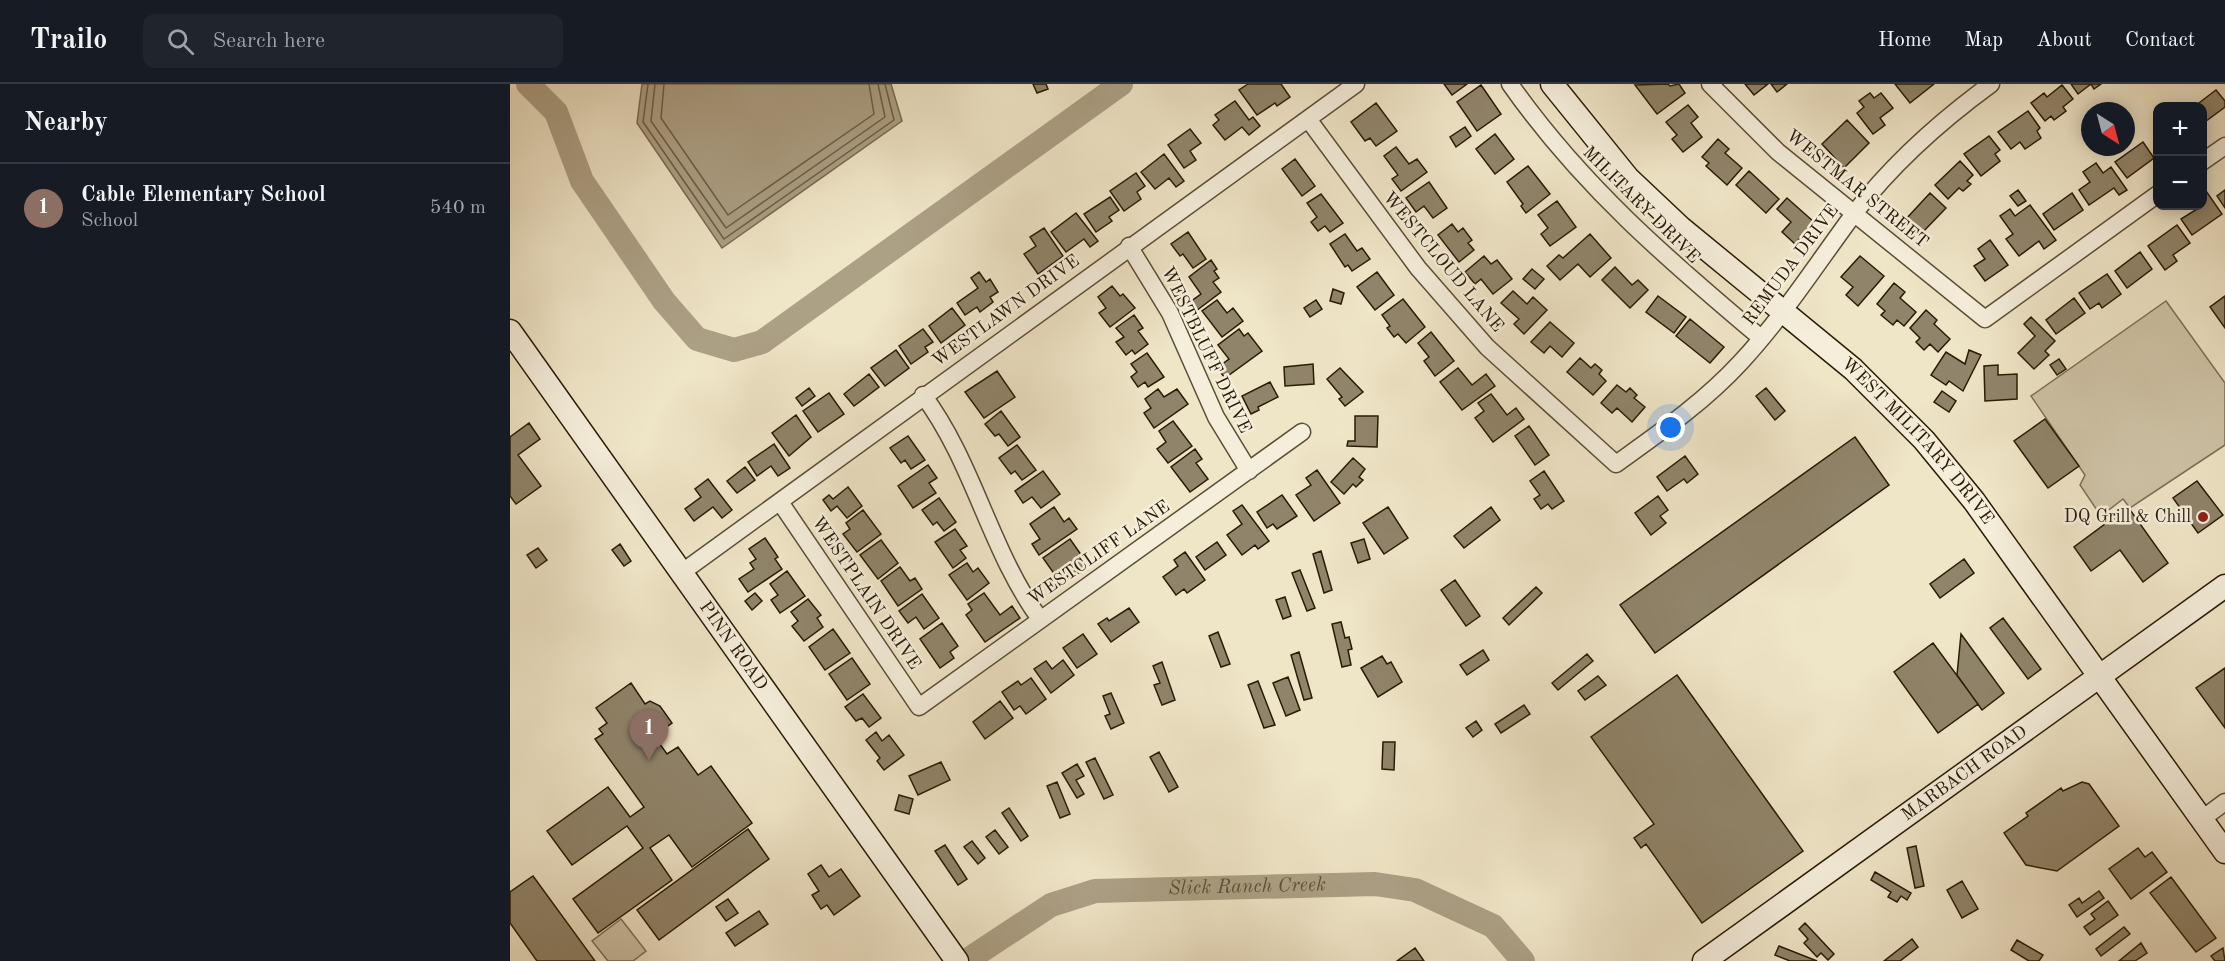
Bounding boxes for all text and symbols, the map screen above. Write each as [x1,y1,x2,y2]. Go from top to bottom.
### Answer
search box [143,14,563,68]
icon: search [164,25,197,58]
text: Trailo [30,27,107,55]
text: Search here [212,30,325,52]
text: Home [1878,30,1931,51]
text: Map [1964,30,2003,51]
text: About [2036,30,2092,51]
text: Contact [2125,30,2195,51]
north arrow [2081,102,2135,156]
map controls [2153,102,2207,210]
button: + [2153,102,2207,156]
text: Nearby [24,110,108,136]
street label: WESTMAR STREET [1783,126,1931,252]
street label: MILITARY DRIVE [1579,143,1703,267]
button: − [2153,156,2207,210]
text: Cable Elementary School [81,184,326,206]
street label: WESTCLOUD LANE [1379,188,1507,336]
text: 1 [38,198,49,218]
text: 540 m [430,198,486,218]
street label: REMUDA DRIVE [1740,201,1842,329]
text: School [81,211,138,231]
street label: WESTLAWN DRIVE [929,252,1083,370]
street label: WESTBLUFF DRIVE [1158,264,1254,436]
street label: WEST MILITARY DRIVE [1838,354,1997,528]
your location [1656,413,1685,442]
street label: WESTCLIFF LANE [1025,497,1173,609]
place label: DQ Grill & Chill [2064,508,2191,526]
marker: DQ Grill & Chill [2196,510,2210,524]
street label: WESTPLAIN DRIVE [808,513,924,673]
street label: PINN ROAD [696,598,771,694]
pin: 1 [630,710,668,760]
street label: MARBACH ROAD [1898,722,2031,825]
water label: Slick Ranch Creek [1168,875,1326,899]

